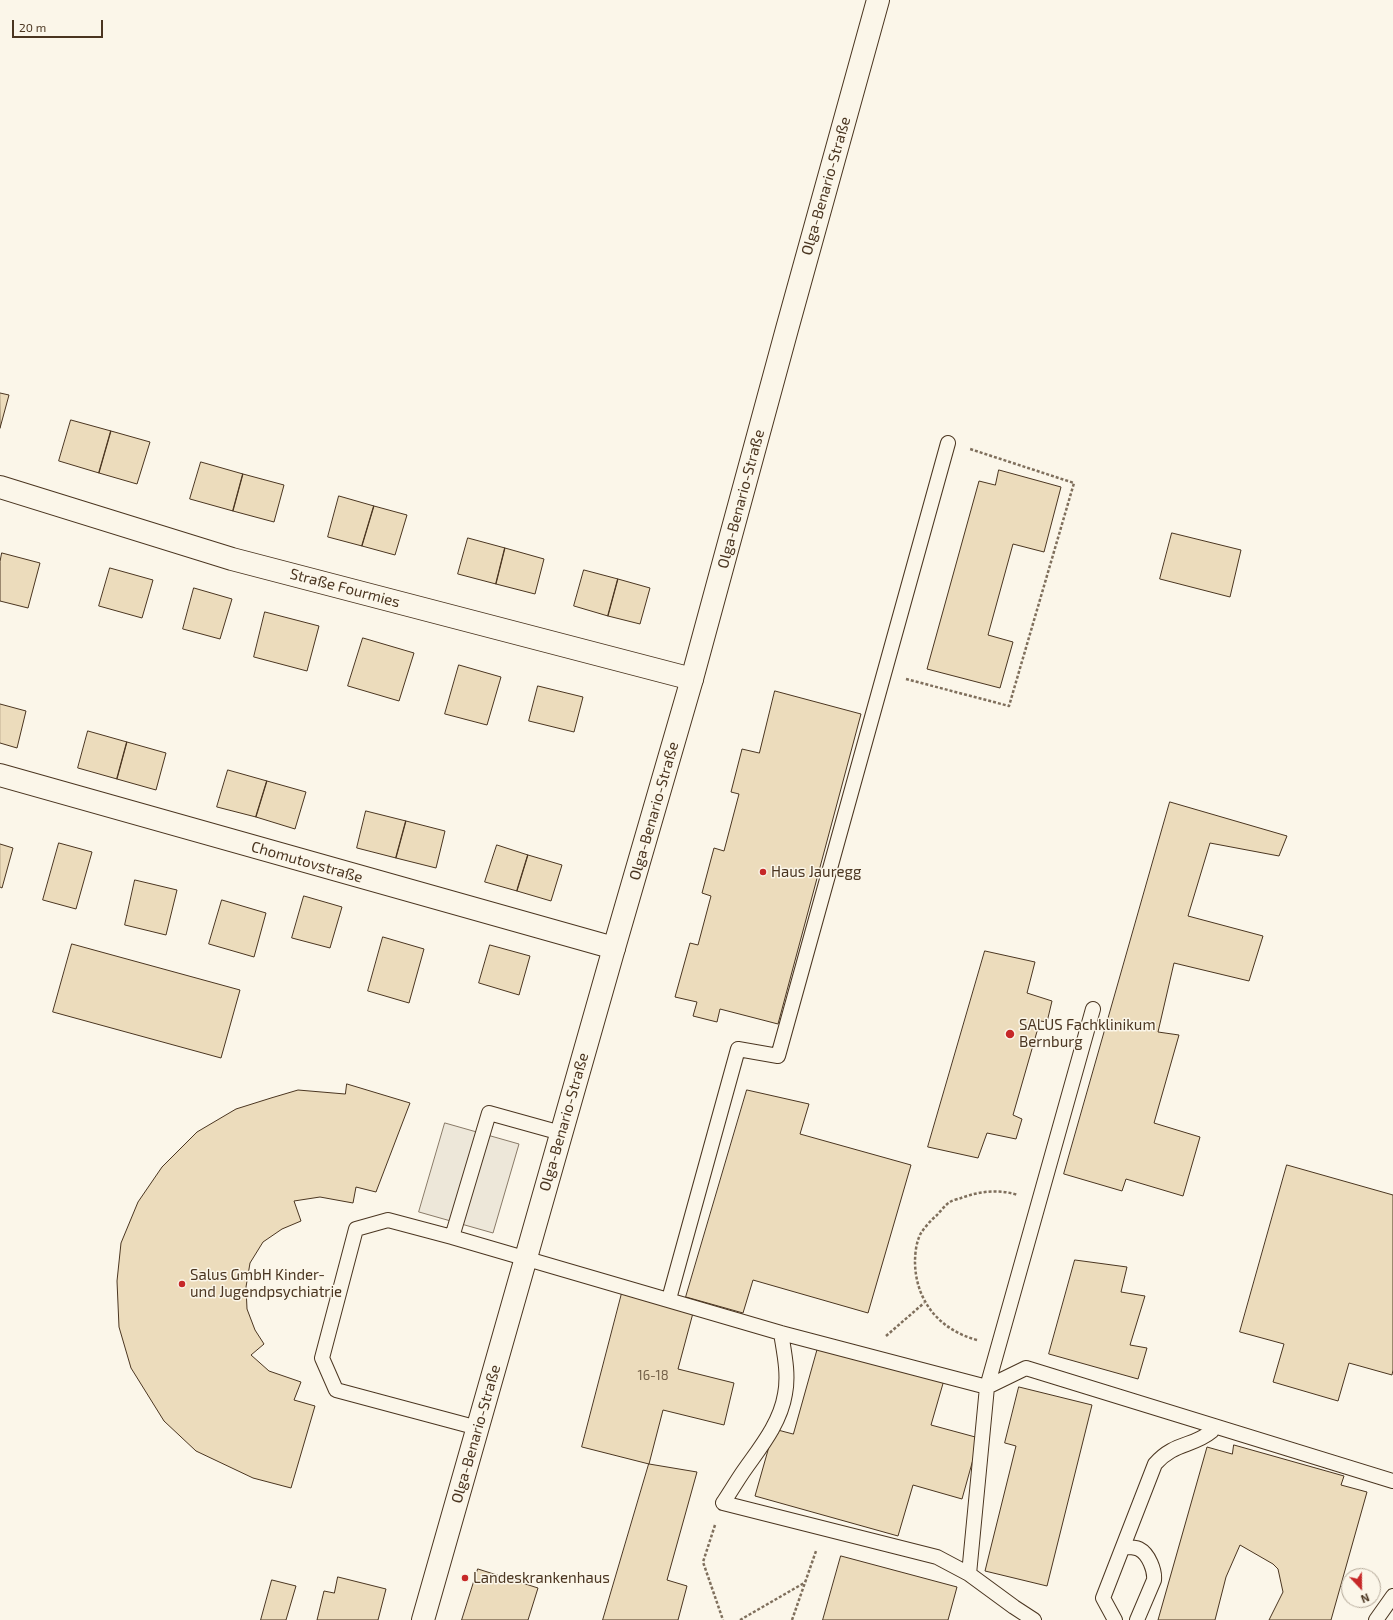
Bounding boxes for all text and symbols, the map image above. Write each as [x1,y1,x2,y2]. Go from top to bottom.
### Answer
scale bar [14,12,105,38]
text: 20 m [19,20,46,34]
street label: Olga-Benario-Straße [798,115,854,257]
street label: Olga-Benario-Straße [714,427,768,571]
street label: Straße Fourmies [288,565,402,611]
street label: Olga-Benario-Straße [626,740,682,882]
street label: Chomutovstraße [249,837,365,887]
place label: Haus Jauregg [771,863,861,881]
marker: Haus Jauregg [758,867,768,877]
place label: SALUS Fachklinikum Bernburg [1019,1016,1156,1051]
marker: SALUS Fachklinikum Bernburg [1004,1028,1016,1040]
street label: Olga-Benario-Straße [536,1051,592,1193]
place label: Salus GmbH Kinder- und Jugendpsychiatrie [190,1266,342,1301]
marker: Salus GmbH Kinder- und Jugendpsychiatrie [177,1279,187,1289]
street label: Olga-Benario-Straße [448,1363,504,1505]
house number: 16-18 [637,1368,669,1384]
north arrow [1341,1568,1381,1608]
place label: Landeskrankenhaus [473,1569,610,1587]
marker: Landeskrankenhaus [460,1573,470,1583]
text: N [1359,1591,1371,1606]

